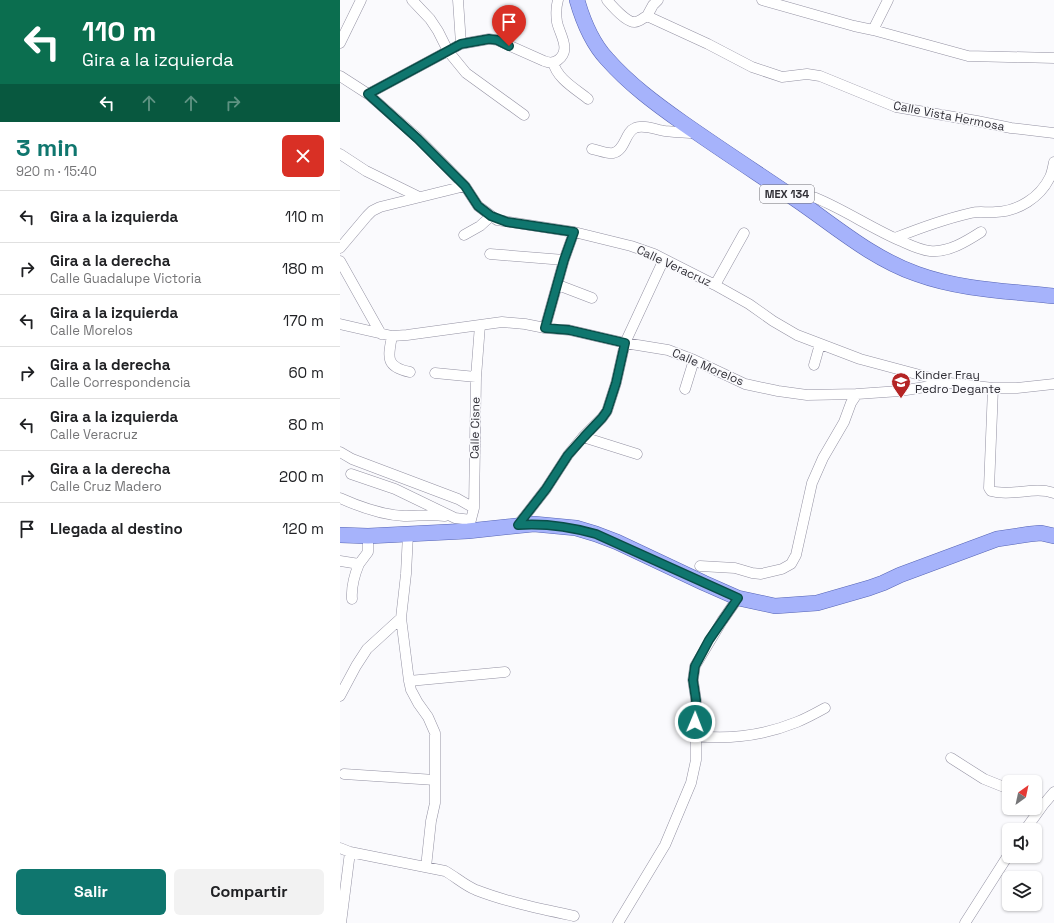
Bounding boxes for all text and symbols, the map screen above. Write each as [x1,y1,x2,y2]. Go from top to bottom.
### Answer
pin [492,5,526,46]
icon: arrive [498,11,520,33]
text: 110 m [82,13,156,49]
icon: left [16,16,68,68]
text: Gira a la izquierda [82,48,234,71]
icon: left [96,92,118,114]
icon: ahead [138,92,160,114]
icon: ahead [180,92,202,114]
icon: right [222,92,244,114]
street label: Calle Vista Hermosa [892,97,1006,135]
text: 3 min [16,132,78,163]
button: close [282,135,324,177]
text: 920 m · 15:40 [16,163,97,180]
road number: MEX 134 [760,185,814,203]
icon: left [16,206,38,228]
text: Gira a la izquierda [50,207,178,226]
text: 110 m [285,207,324,226]
street label: Calle Veracruz [634,242,714,290]
text: Gira a la derecha [50,251,170,270]
icon: right [16,258,38,280]
text: 180 m [282,259,324,278]
text: Calle Guadalupe Victoria [50,270,201,287]
text: Gira a la izquierda [50,303,178,322]
icon: left [16,310,38,332]
text: 170 m [283,311,324,330]
text: Calle Morelos [50,322,133,339]
street label: Calle Morelos [670,345,746,389]
text: Gira a la derecha [50,355,170,374]
icon: right [16,362,38,384]
text: 60 m [288,363,324,382]
place label: Kinder Fray Pedro Degante [915,367,1001,397]
school or university icon: Kinder Fray Pedro Degante [890,371,912,399]
text: Calle Correspondencia [50,374,191,391]
street label: Calle Cisne [466,397,484,459]
text: Gira a la izquierda [50,407,178,426]
icon: left [16,414,38,436]
text: 80 m [288,415,324,434]
text: Calle Veracruz [50,426,138,443]
text: Gira a la derecha [50,459,170,478]
icon: right [16,466,38,488]
text: 200 m [279,467,324,486]
text: Calle Cruz Madero [50,478,162,495]
icon: arrive [16,518,38,540]
text: Llegada al destino [50,519,183,538]
text: 120 m [282,519,324,538]
position arrow [674,701,716,743]
north arrow [1002,775,1042,815]
map controls [1002,775,1042,911]
button: sound [1002,823,1042,863]
button: Salir [16,869,166,915]
button: Compartir [174,869,324,915]
button: layers [1002,871,1042,911]

